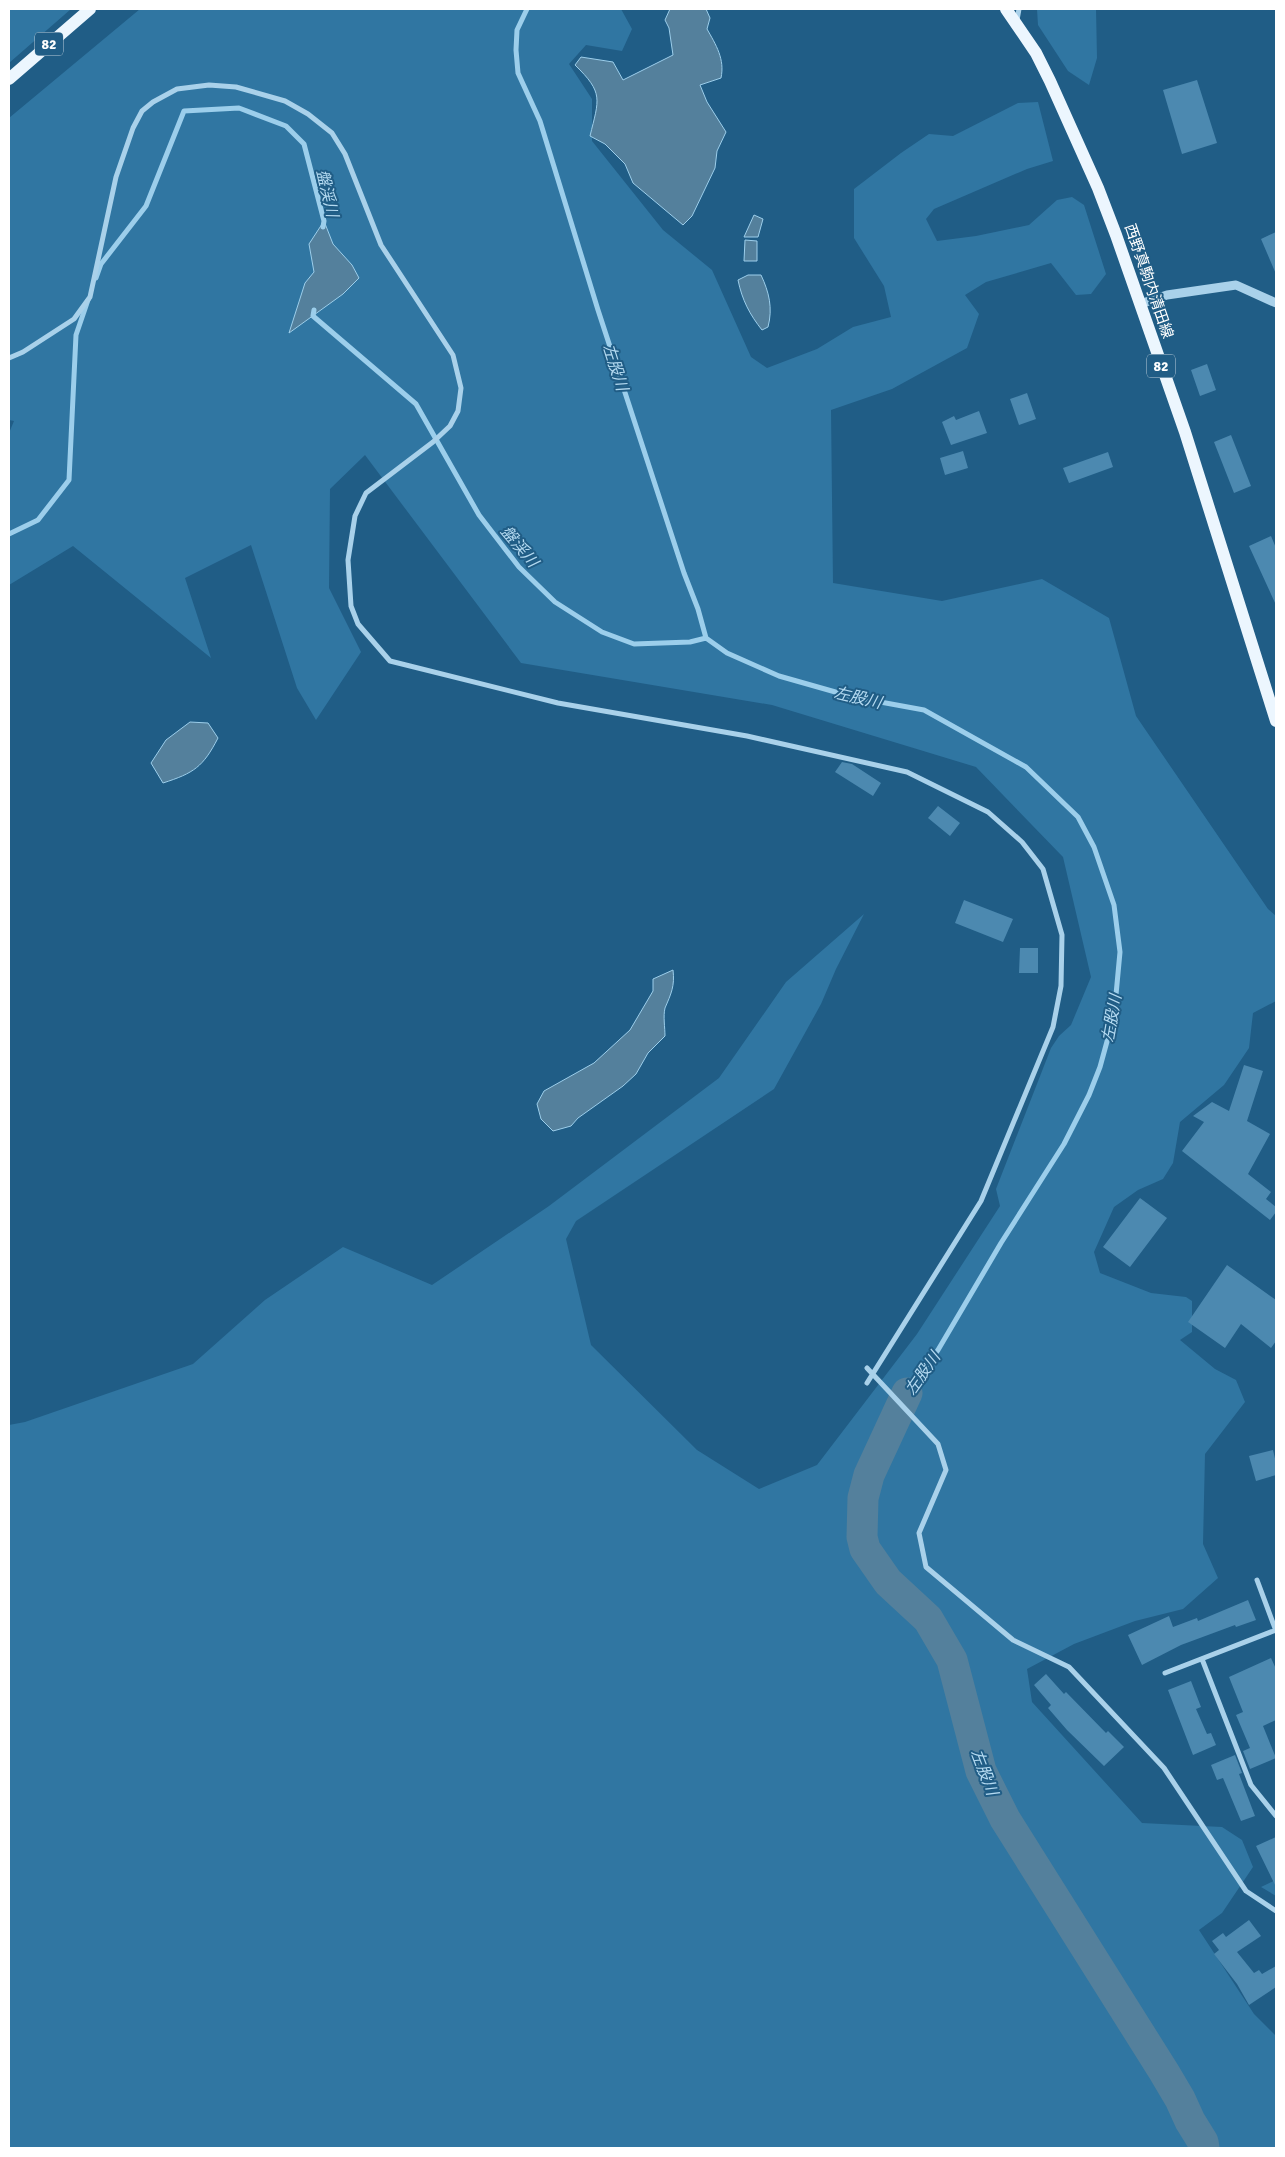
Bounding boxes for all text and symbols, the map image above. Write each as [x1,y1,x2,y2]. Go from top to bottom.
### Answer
road number: 82 [35,33,63,56]
water label: 盤渓川 [312,168,343,221]
street label: 西野真駒内清田線 [1121,221,1177,341]
water label: 左股川 [598,341,633,395]
road number: 82 [1147,354,1175,378]
water label: 盤渓川 [496,522,544,573]
water label: 左股川 [832,683,885,714]
water label: 左股川 [1098,991,1126,1044]
water label: 左股川 [901,1347,946,1399]
water label: 左股川 [966,1746,1003,1800]

